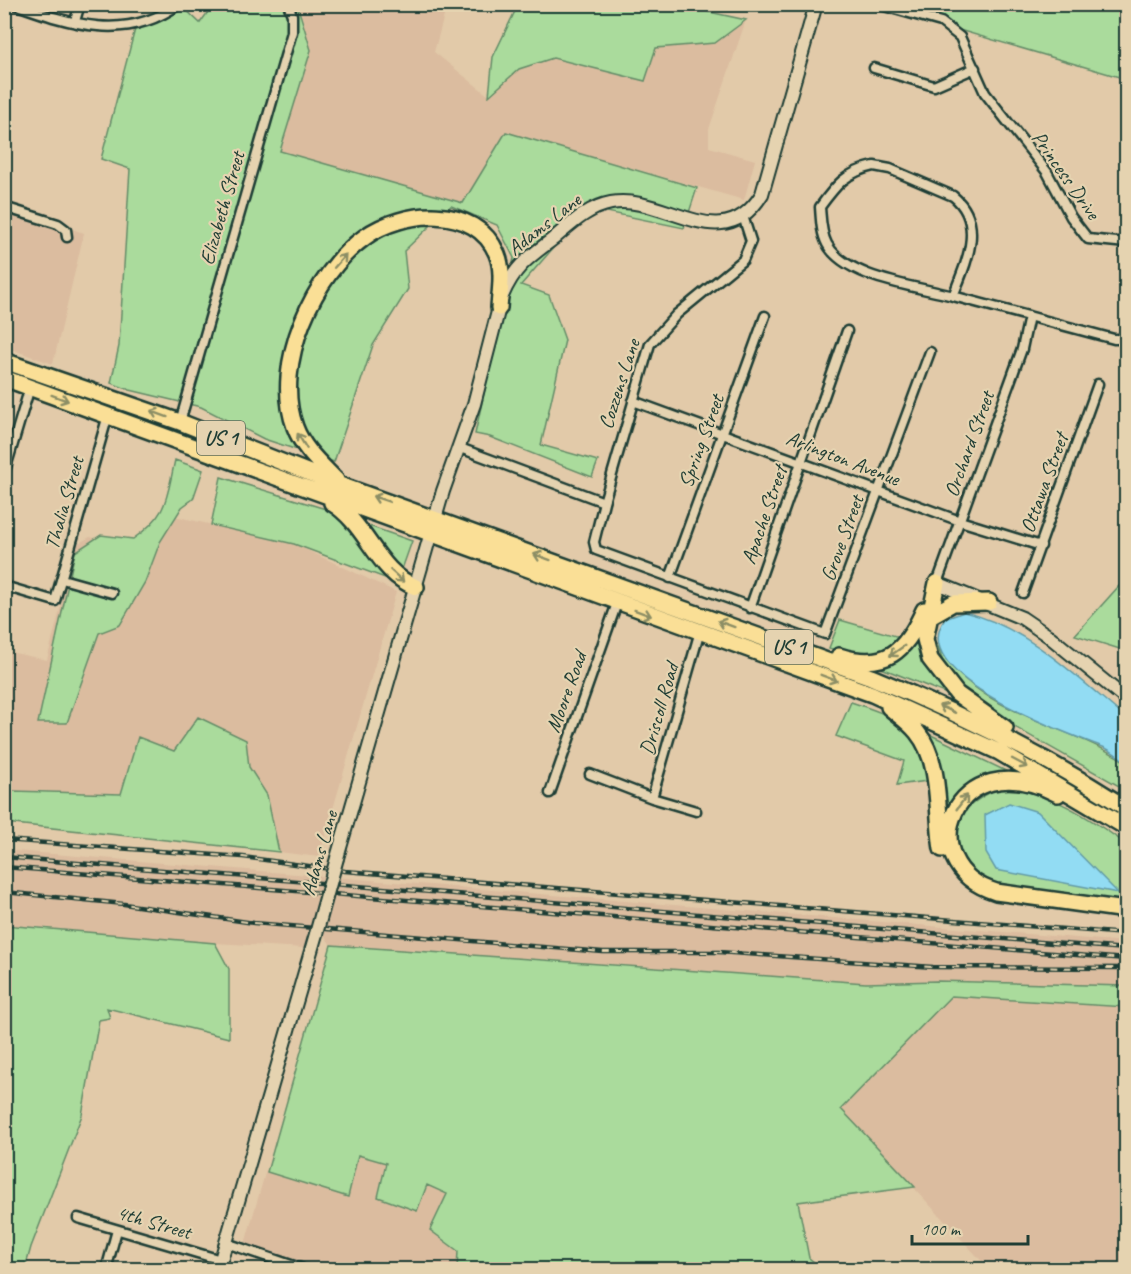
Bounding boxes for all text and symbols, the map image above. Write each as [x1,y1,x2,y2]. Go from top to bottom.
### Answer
street label: Princess Drive [1026,126,1107,226]
street label: Elizabeth Street [193,146,251,268]
street label: Adams Lane [502,186,587,261]
one-way arrow [333,254,347,269]
street label: Cozzens Lane [592,334,646,432]
street label: Orchard Street [938,386,1001,500]
street label: Spring Street [672,389,730,491]
one-way arrow [50,393,68,404]
one-way arrow [150,408,169,419]
road number: US 1 [197,421,245,455]
street label: Arlington Avenue [783,424,904,492]
street label: Ottawa Street [1014,427,1075,536]
one-way arrow [296,433,308,450]
street label: Thalia Street [38,452,90,552]
street label: Apache Street [735,460,794,568]
street label: Grove Street [814,490,870,584]
one-way arrow [372,492,390,503]
one-way arrow [534,551,552,562]
one-way arrow [389,569,404,583]
one-way arrow [633,608,652,619]
one-way arrow [717,617,736,628]
road number: US 1 [765,630,813,664]
street label: Moore Road [539,645,594,736]
one-way arrow [890,645,906,657]
street label: Driscoll Road [633,657,685,758]
one-way arrow [819,673,838,684]
one-way arrow [938,703,956,715]
one-way arrow [1011,757,1028,769]
one-way arrow [955,794,968,810]
street label: Adams Lane [295,807,344,898]
street label: 4th Street [114,1199,196,1246]
scale bar [912,1208,1028,1246]
text: 100 m [921,1218,962,1240]

